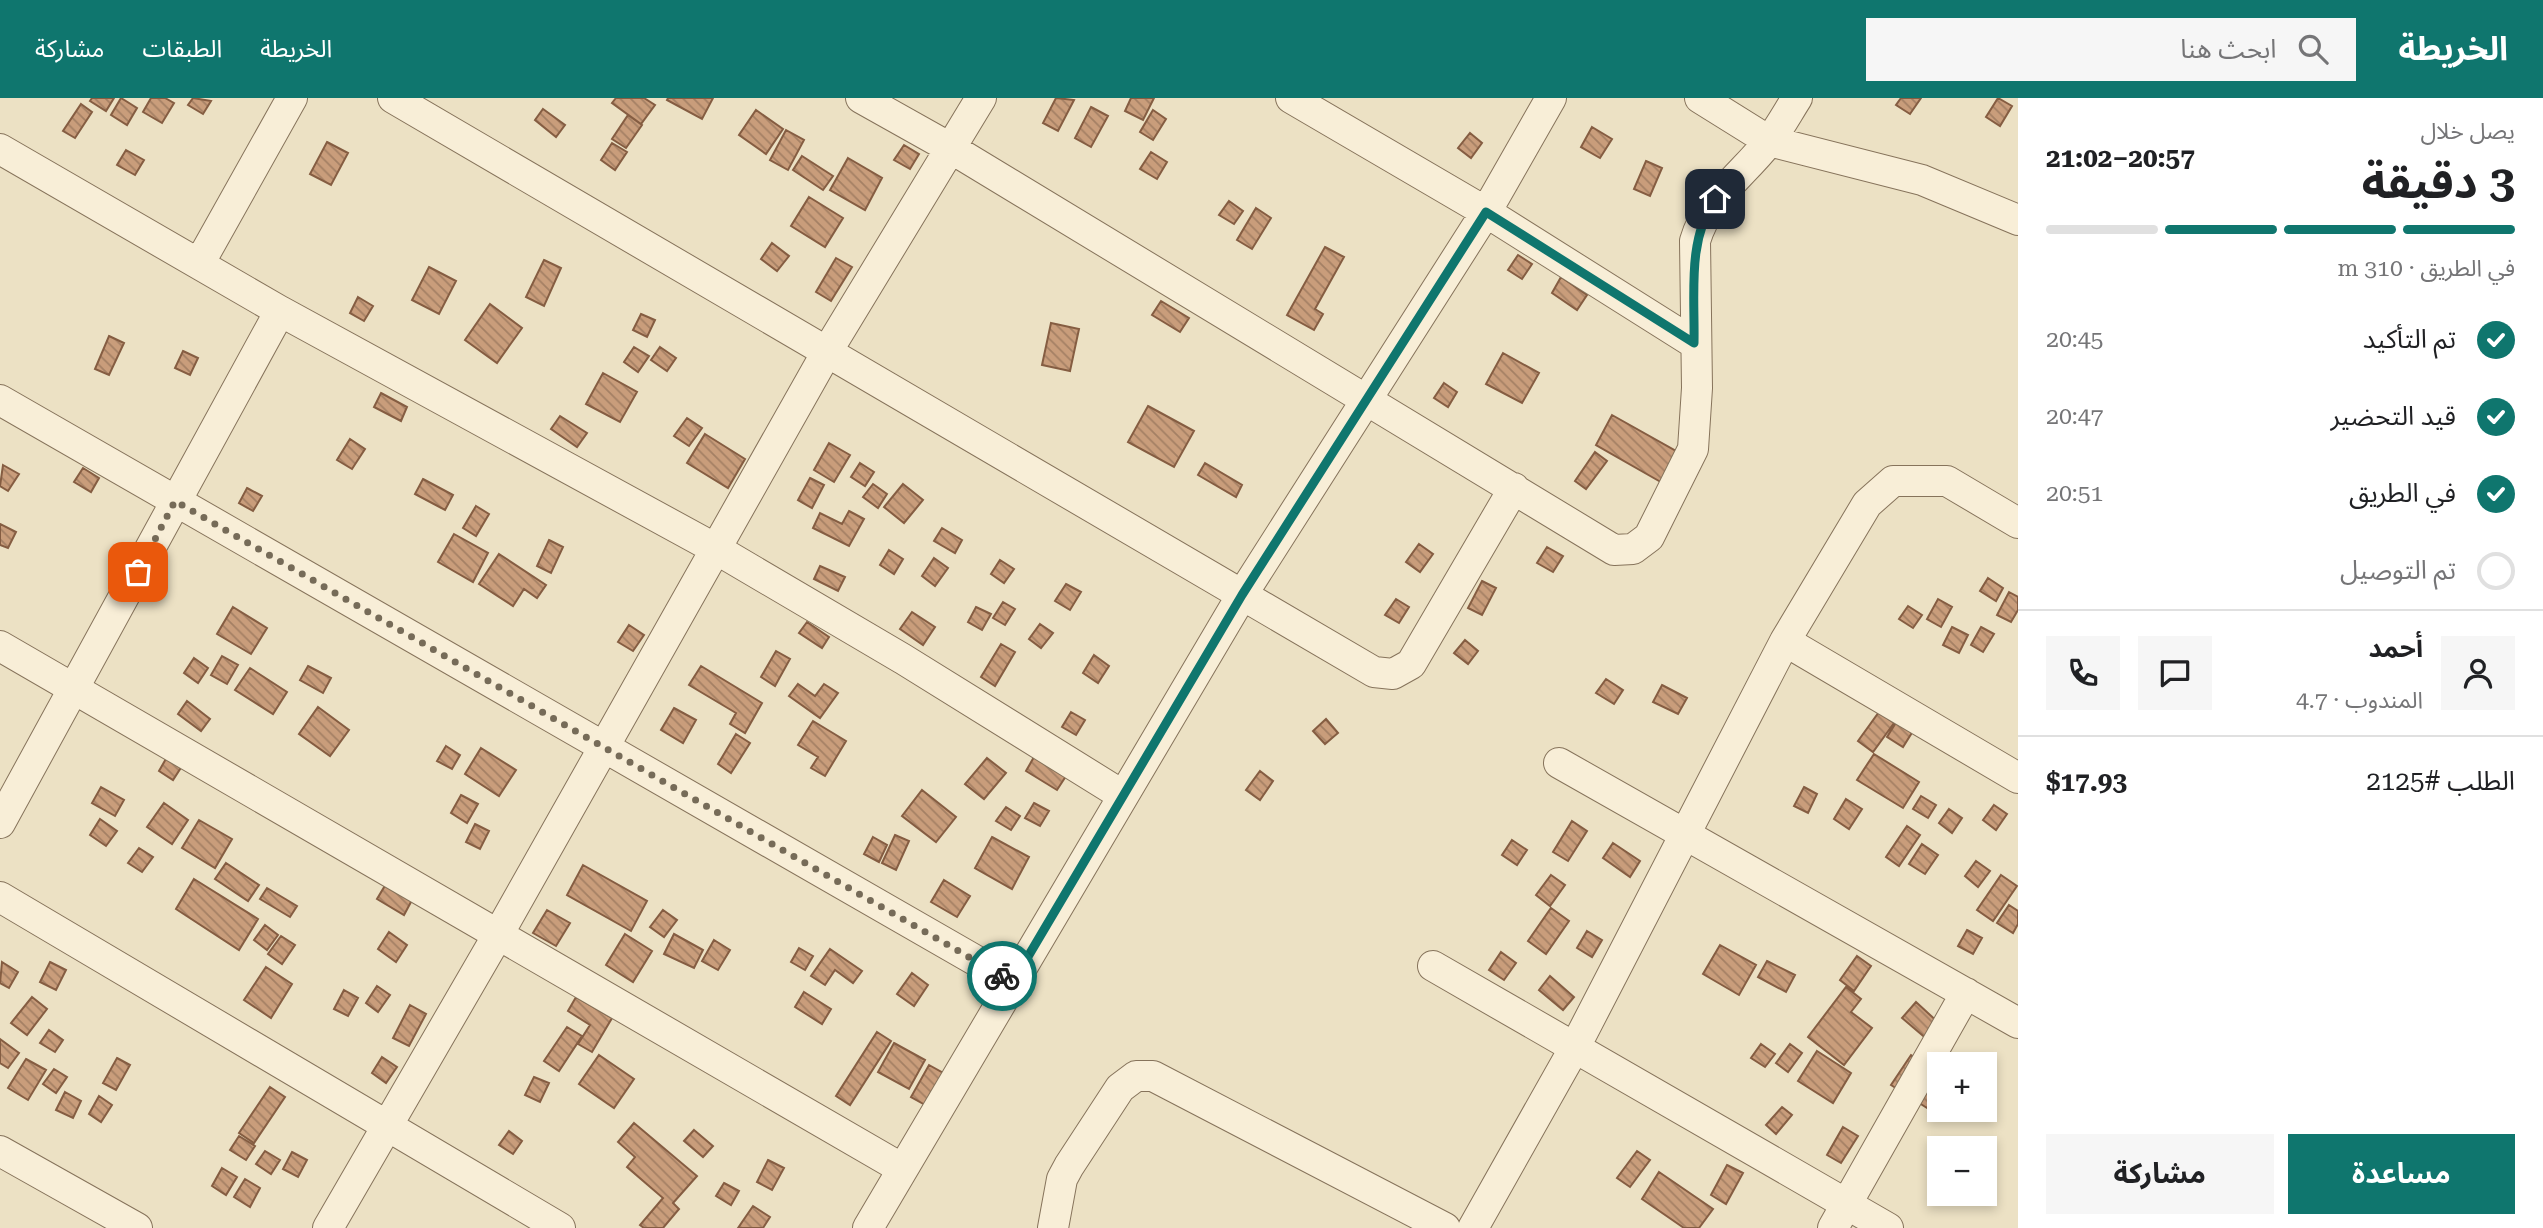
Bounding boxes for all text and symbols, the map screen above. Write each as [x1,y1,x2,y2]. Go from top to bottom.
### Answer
search box [1866,18,2356,81]
text: الخريطة [2398,29,2508,68]
icon: search [2294,30,2332,68]
text: ابحث هنا [2180,34,2276,64]
text: مشاركة [35,35,104,63]
text: الطبقات [142,35,222,63]
text: الخريطة [260,35,332,63]
text: يصل خلال [2420,118,2515,145]
text: 20:57–21:02 [2046,143,2195,173]
text: 3 دقيقة [2362,155,2515,209]
pin [1685,169,1745,229]
icon: home [1696,180,1734,218]
text: في الطريق · 310 m [2337,255,2515,282]
icon: check [2477,321,2515,359]
text: تم التأكيد [2363,324,2456,354]
text: 20:45 [2046,326,2103,353]
icon: check [2477,398,2515,436]
text: قيد التحضير [2330,401,2456,431]
text: 20:47 [2046,403,2103,430]
icon: check [2477,475,2515,513]
text: في الطريق [2349,478,2456,508]
text: 20:51 [2046,480,2103,507]
pin [108,542,168,602]
icon: bag [119,553,157,591]
text: تم التوصيل [2340,555,2456,585]
text: أحمد [2369,633,2423,663]
button: phone [2046,636,2120,710]
button: chat [2138,636,2212,710]
button: person [2441,636,2515,710]
text: المندوب · 4.7 [2296,687,2423,714]
text: الطلب #2125 [2366,766,2515,796]
text: $17.93 [2046,767,2127,797]
courier [967,941,1037,1011]
icon: bike [983,957,1021,995]
map controls [1927,1052,1997,1206]
button: + [1927,1052,1997,1122]
button: مشاركة [2046,1134,2274,1214]
button: مساعدة [2288,1134,2515,1214]
button: − [1927,1136,1997,1206]

